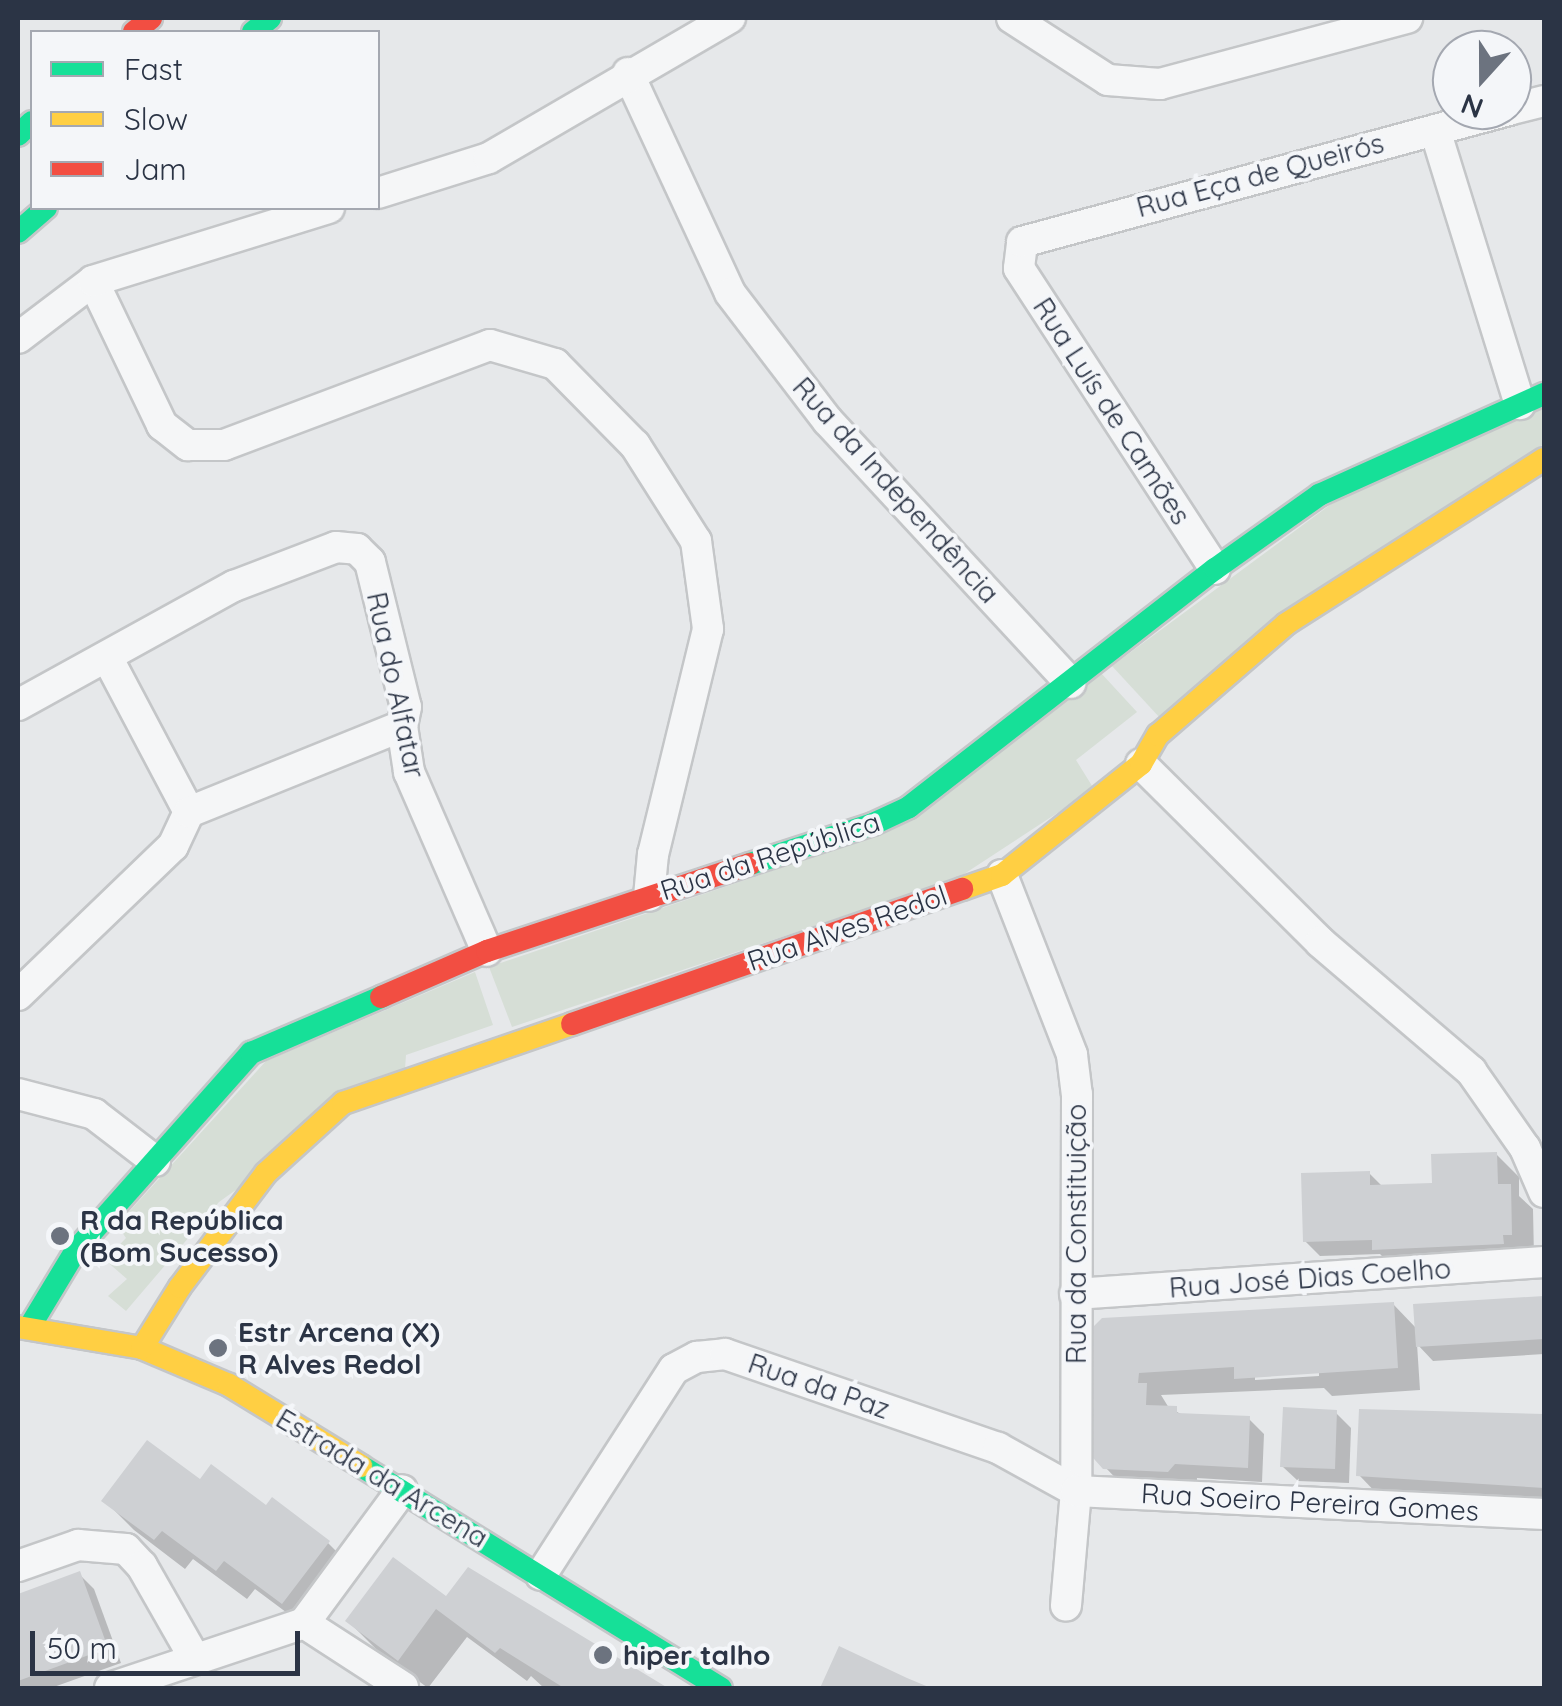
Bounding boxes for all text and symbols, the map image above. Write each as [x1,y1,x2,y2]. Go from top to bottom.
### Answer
legend [30,30,380,210]
north arrow [1432,30,1532,130]
text: Fast [124,50,183,88]
text: N [1456,87,1488,127]
text: Slow [124,100,188,138]
street label: Rua Eça de Queirós [1133,126,1387,224]
text: Jam [124,150,187,188]
street label: Rua Luís de Camões [1026,291,1198,531]
street label: Rua da Independência [786,370,1006,610]
street label: Rua do Alfatar [360,589,432,781]
street label: Rua da República [656,805,884,907]
street label: Rua Alves Redol [743,878,951,978]
street label: Rua da Constituição [1059,1104,1093,1364]
place label: R da República (Bom Sucesso) [80,1203,284,1269]
marker: R da República (Bom Sucesso) [49,1225,71,1247]
street label: Rua José Dias Coelho [1168,1251,1452,1305]
place label: Estr Arcena (X) R Alves Redol [238,1315,440,1381]
marker: Estr Arcena (X) R Alves Redol [207,1337,229,1359]
street label: Rua da Paz [744,1346,894,1426]
street label: Estrada da Arcena [270,1402,494,1554]
street label: Rua Soeiro Pereira Gomes [1140,1476,1480,1528]
scale bar [35,1611,305,1673]
text: 50 m [47,1629,117,1667]
place label: hiper talho [623,1638,771,1672]
marker: hiper talho [592,1644,614,1666]

